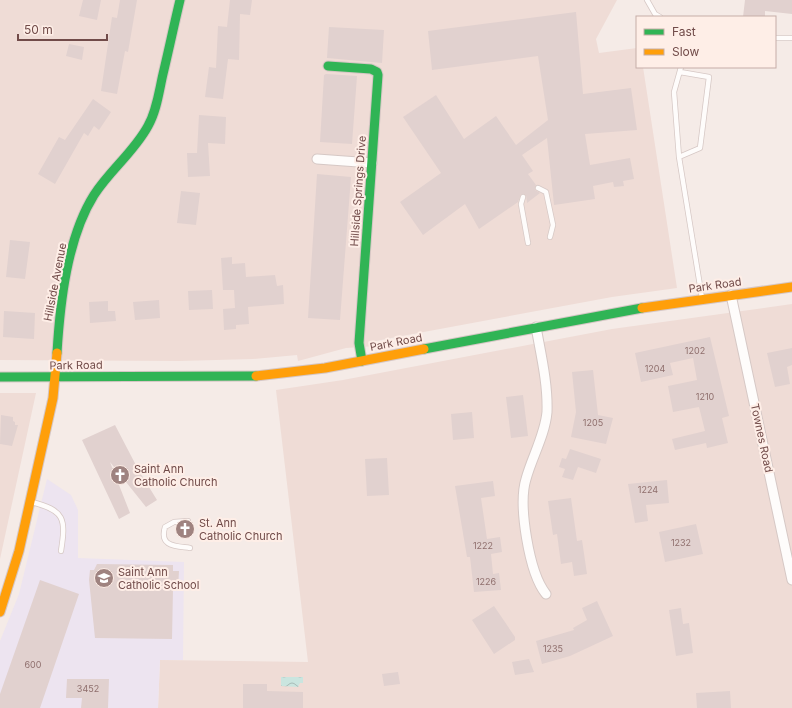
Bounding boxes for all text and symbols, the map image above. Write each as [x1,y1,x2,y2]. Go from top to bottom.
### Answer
scale bar [18,16,107,42]
legend [636,16,776,68]
text: 50 m [24,22,53,37]
text: Fast [672,24,696,39]
text: Slow [672,44,700,59]
street label: Hillside Springs Drive [347,135,369,247]
street label: Hillside Avenue [41,242,69,322]
street label: Park Road [688,274,742,296]
street label: Park Road [369,330,423,354]
house number: 1202 [685,345,705,356]
street label: Park Road [49,358,103,372]
house number: 1204 [645,363,665,374]
house number: 1210 [696,391,715,402]
street label: Townes Road [748,402,776,474]
house number: 1205 [583,417,603,428]
place label: Saint Ann Catholic Church [134,462,217,489]
church icon: Saint Ann Catholic Church [109,464,131,486]
house number: 1224 [638,484,658,495]
place label: St. Ann Catholic Church [199,516,282,543]
church icon: St. Ann Catholic Church [174,518,196,540]
house number: 1232 [671,537,691,548]
house number: 1222 [473,540,493,551]
place label: Saint Ann Catholic School [118,565,199,592]
school or university icon: Saint Ann Catholic School [93,567,115,589]
house number: 1226 [476,576,497,587]
house number: 1235 [543,643,563,654]
house number: 600 [25,659,42,670]
house number: 3452 [77,683,99,694]

